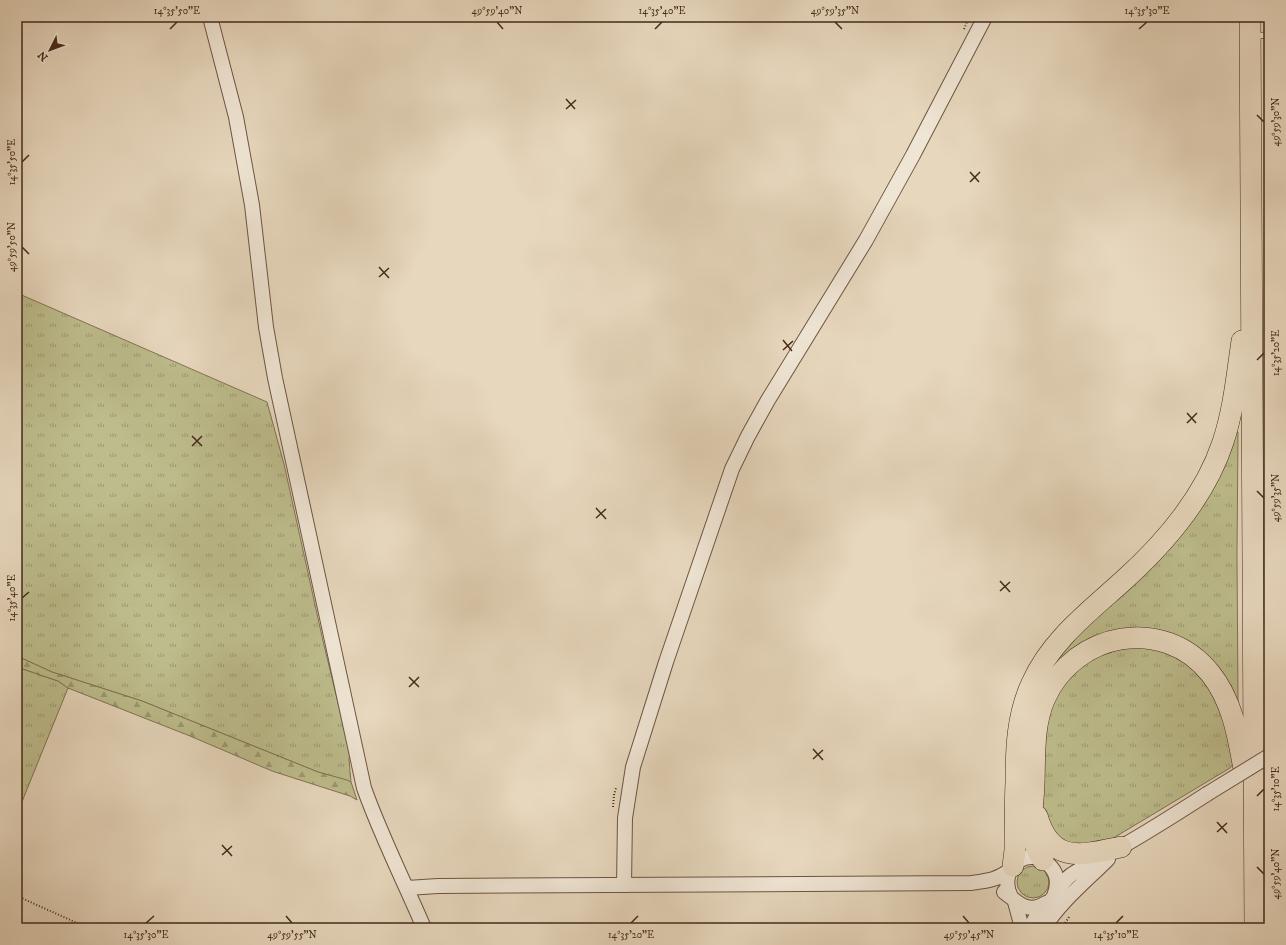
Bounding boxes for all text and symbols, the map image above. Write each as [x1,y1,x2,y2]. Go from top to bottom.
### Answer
text: 14°35'50"E [154,5,200,17]
text: 49°59'40"N [472,5,522,17]
text: 14°35'40"E [638,5,686,17]
text: 49°59'35"N [811,5,859,17]
text: 14°35'30"E [1124,5,1170,17]
north arrow [30,30,70,70]
text: N [35,48,52,64]
text: 49°59'30"N [1270,98,1282,146]
text: 14°35'50"E [6,139,18,185]
text: 49°59'50"N [6,222,18,272]
text: 14°35'20"E [1270,330,1282,376]
text: 49°59'35"N [1270,474,1282,522]
text: 14°35'40"E [6,574,18,622]
text: 14°35'10"E [1270,767,1282,811]
text: 49°59'40"N [1270,849,1282,899]
text: 14°35'30"E [123,929,169,941]
text: 49°59'55"N [267,929,317,941]
text: 14°35'20"E [608,929,654,941]
text: 49°59'45"N [944,929,994,941]
text: 14°35'10"E [1094,929,1138,941]

